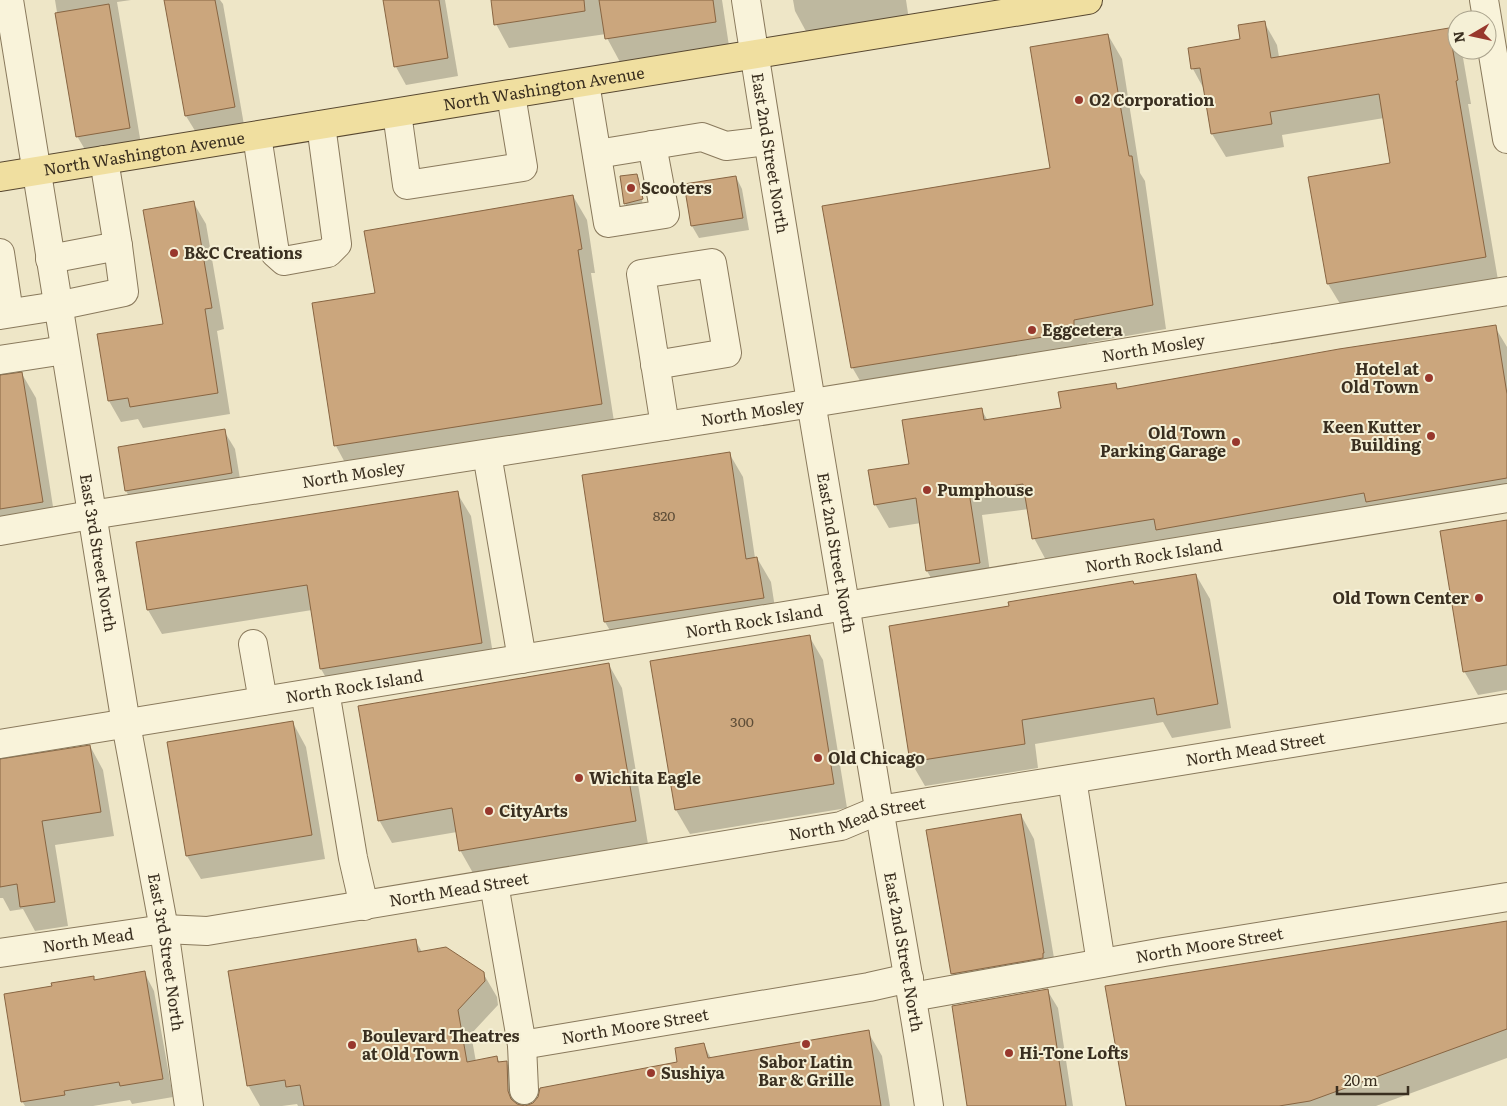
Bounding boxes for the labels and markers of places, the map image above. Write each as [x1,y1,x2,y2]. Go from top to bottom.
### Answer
place label: O2 Corporation [1089,87,1214,111]
marker: O2 Corporation [1073,94,1085,106]
place label: Scooters [641,175,712,199]
marker: Scooters [625,182,637,194]
place label: B&C Creations [184,240,302,264]
marker: B&C Creations [168,247,180,259]
place label: Eggcetera [1042,317,1123,341]
marker: Eggcetera [1026,324,1038,336]
place label: Hotel at Old Town [1341,356,1419,398]
marker: Hotel at Old Town [1423,372,1435,384]
place label: Keen Kutter Building [1323,414,1421,456]
place label: Old Town Parking Garage [1100,420,1226,462]
marker: Keen Kutter Building [1425,430,1437,442]
marker: Old Town Parking Garage [1230,436,1242,448]
place label: Pumphouse [937,477,1033,501]
marker: Pumphouse [921,484,933,496]
place label: Old Town Center [1333,585,1469,609]
marker: Old Town Center [1473,592,1485,604]
place label: Old Chicago [828,745,925,769]
marker: Old Chicago [812,752,824,764]
place label: Wichita Eagle [589,765,701,789]
marker: Wichita Eagle [573,772,585,784]
place label: CityArts [499,798,568,822]
marker: CityArts [483,805,495,817]
place label: Boulevard Theatres at Old Town [362,1023,520,1065]
marker: Sabor Latin Bar & Grille [800,1038,812,1050]
marker: Boulevard Theatres at Old Town [346,1039,358,1051]
place label: Hi-Tone Lofts [1019,1040,1128,1064]
marker: Hi-Tone Lofts [1003,1047,1015,1059]
place label: Sabor Latin Bar & Grille [758,1049,854,1091]
place label: Sushiya [661,1060,726,1084]
marker: Sushiya [645,1067,657,1079]

